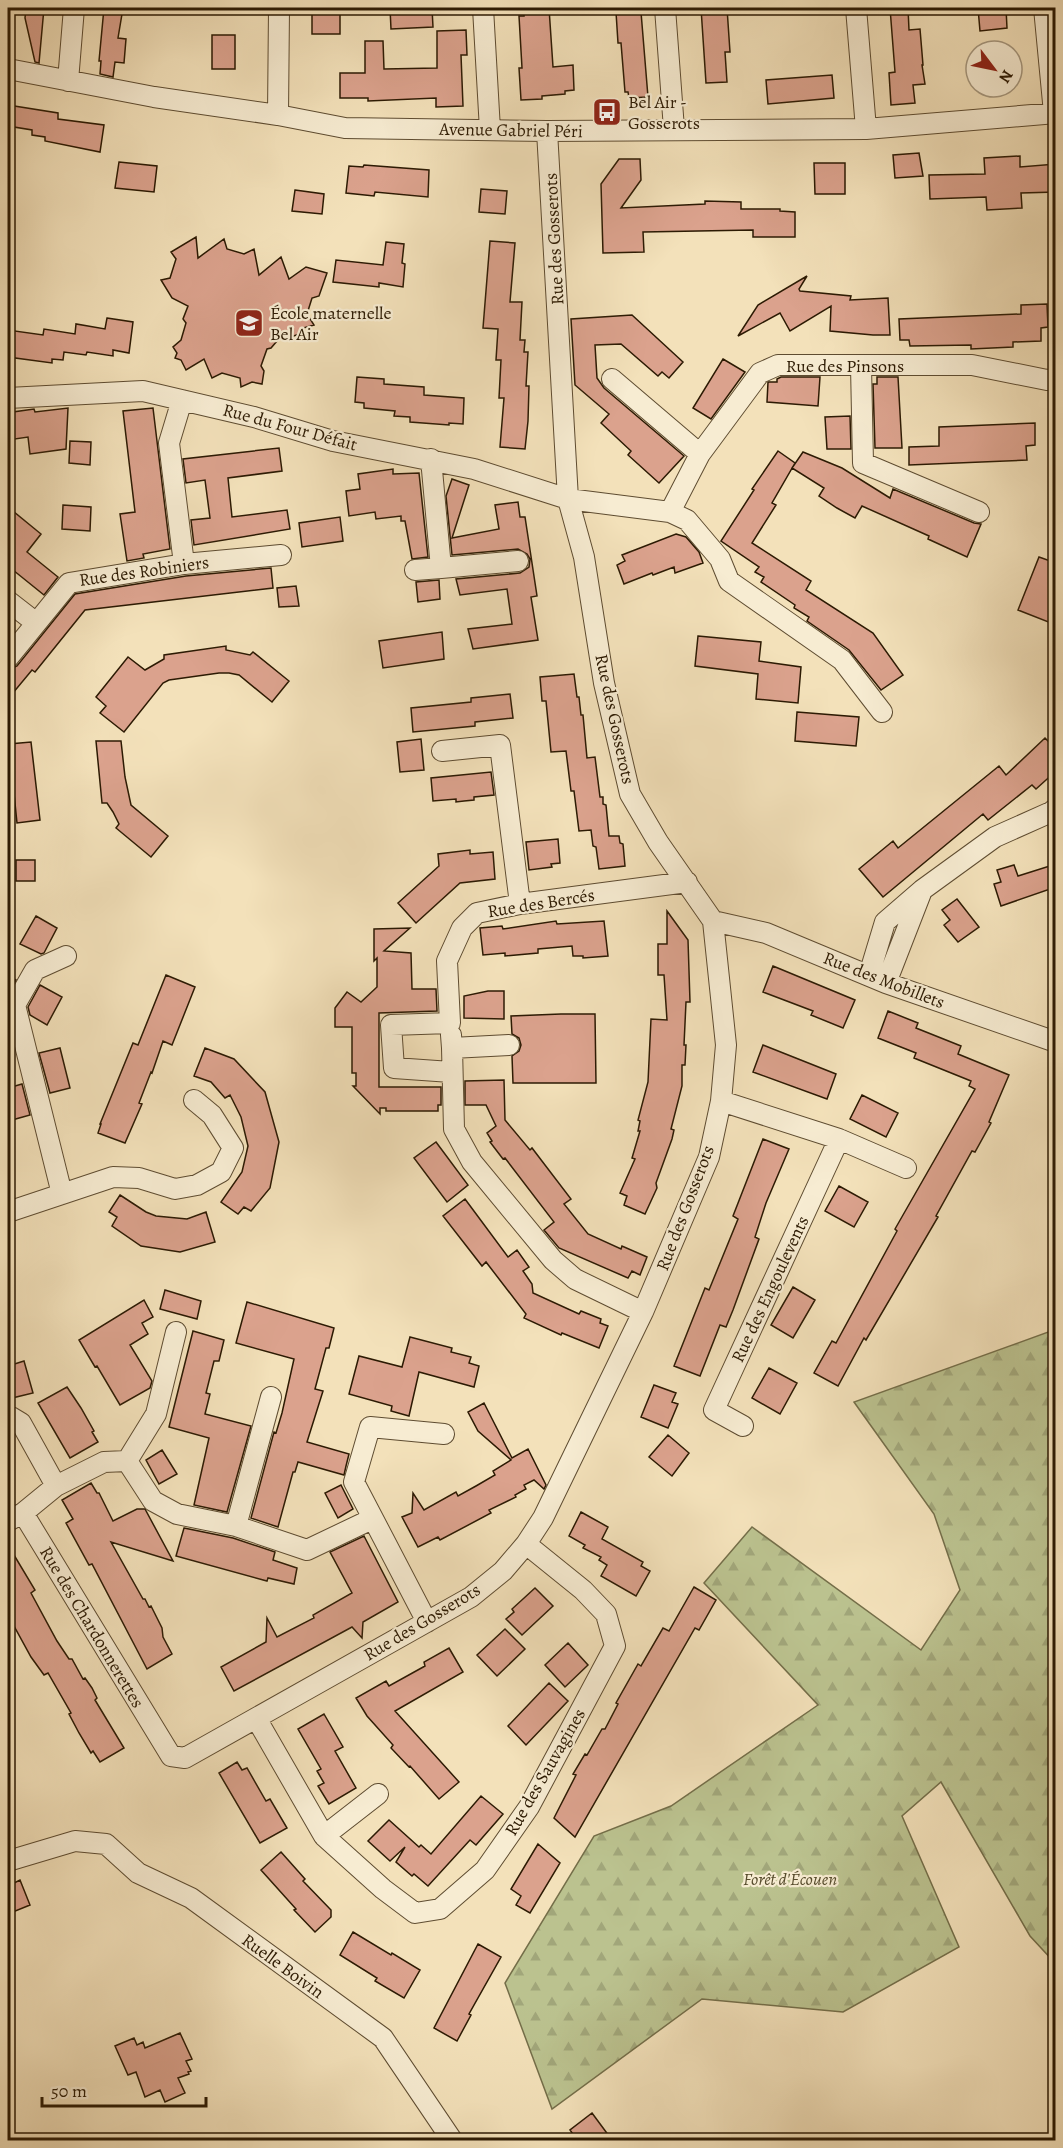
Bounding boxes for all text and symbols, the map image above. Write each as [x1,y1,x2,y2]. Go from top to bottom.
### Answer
north arrow [964,39,1024,99]
text: N [993,66,1018,87]
place label: Bel Air - Gosserots [628,90,700,135]
bus stop icon: Bel Air - Gosserots [591,96,623,128]
street label: Avenue Gabriel Péri [438,117,583,143]
street label: Rue des Gosserots [539,172,569,306]
place label: École maternelle Bel Air [270,301,392,346]
school or university icon: École maternelle Bel Air [233,307,265,339]
street label: Rue des Pinsons [786,354,904,378]
street label: Rue du Four Défait [220,398,360,456]
street label: Rue des Robiniers [77,550,211,592]
street label: Rue des Gosserots [590,652,640,786]
street label: Rue des Bercés [486,883,596,923]
street label: Rue des Mobillets [820,946,948,1014]
street label: Rue des Gosserots [650,1142,720,1274]
street label: Rue des Engoulevents [725,1212,815,1366]
street label: Rue des Chardonnerettes [34,1542,150,1712]
street label: Rue des Gosserots [359,1578,485,1666]
street label: Rue des Sauvagines [499,1704,591,1840]
park label: Forêt d'Écouen [743,1867,837,1891]
street label: Ruelle Boivin [237,1928,329,2004]
scale bar [42,2070,206,2108]
text: 50 m [51,2079,87,2103]

